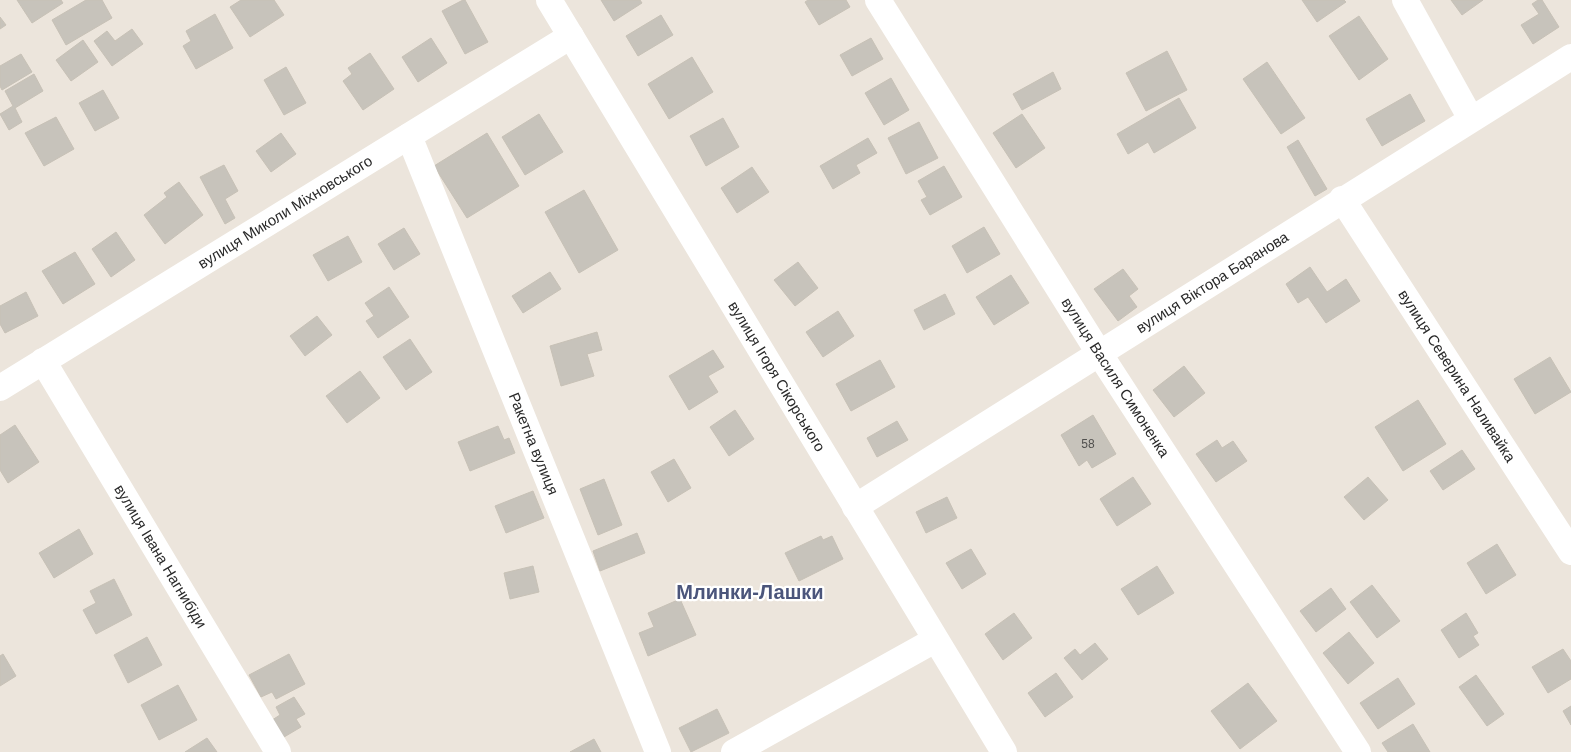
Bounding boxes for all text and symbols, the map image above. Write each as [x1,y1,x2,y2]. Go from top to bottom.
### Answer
street label: вулиця Миколи Міхновського [195,152,375,272]
street label: вулиця Віктора Баранова [1133,228,1292,336]
street label: вулиця Северина Наливайка [1395,286,1520,466]
street label: вулиця Василя Симоненка [1058,294,1174,461]
street label: вулиця Ігоря Сікорського [725,298,829,454]
street label: Ракетна вулиця [506,390,562,497]
house number: 58 [1081,437,1095,451]
street label: вулиця Івана Нагнибіди [111,481,211,631]
district label: Млинки-Лашки [676,581,824,603]

